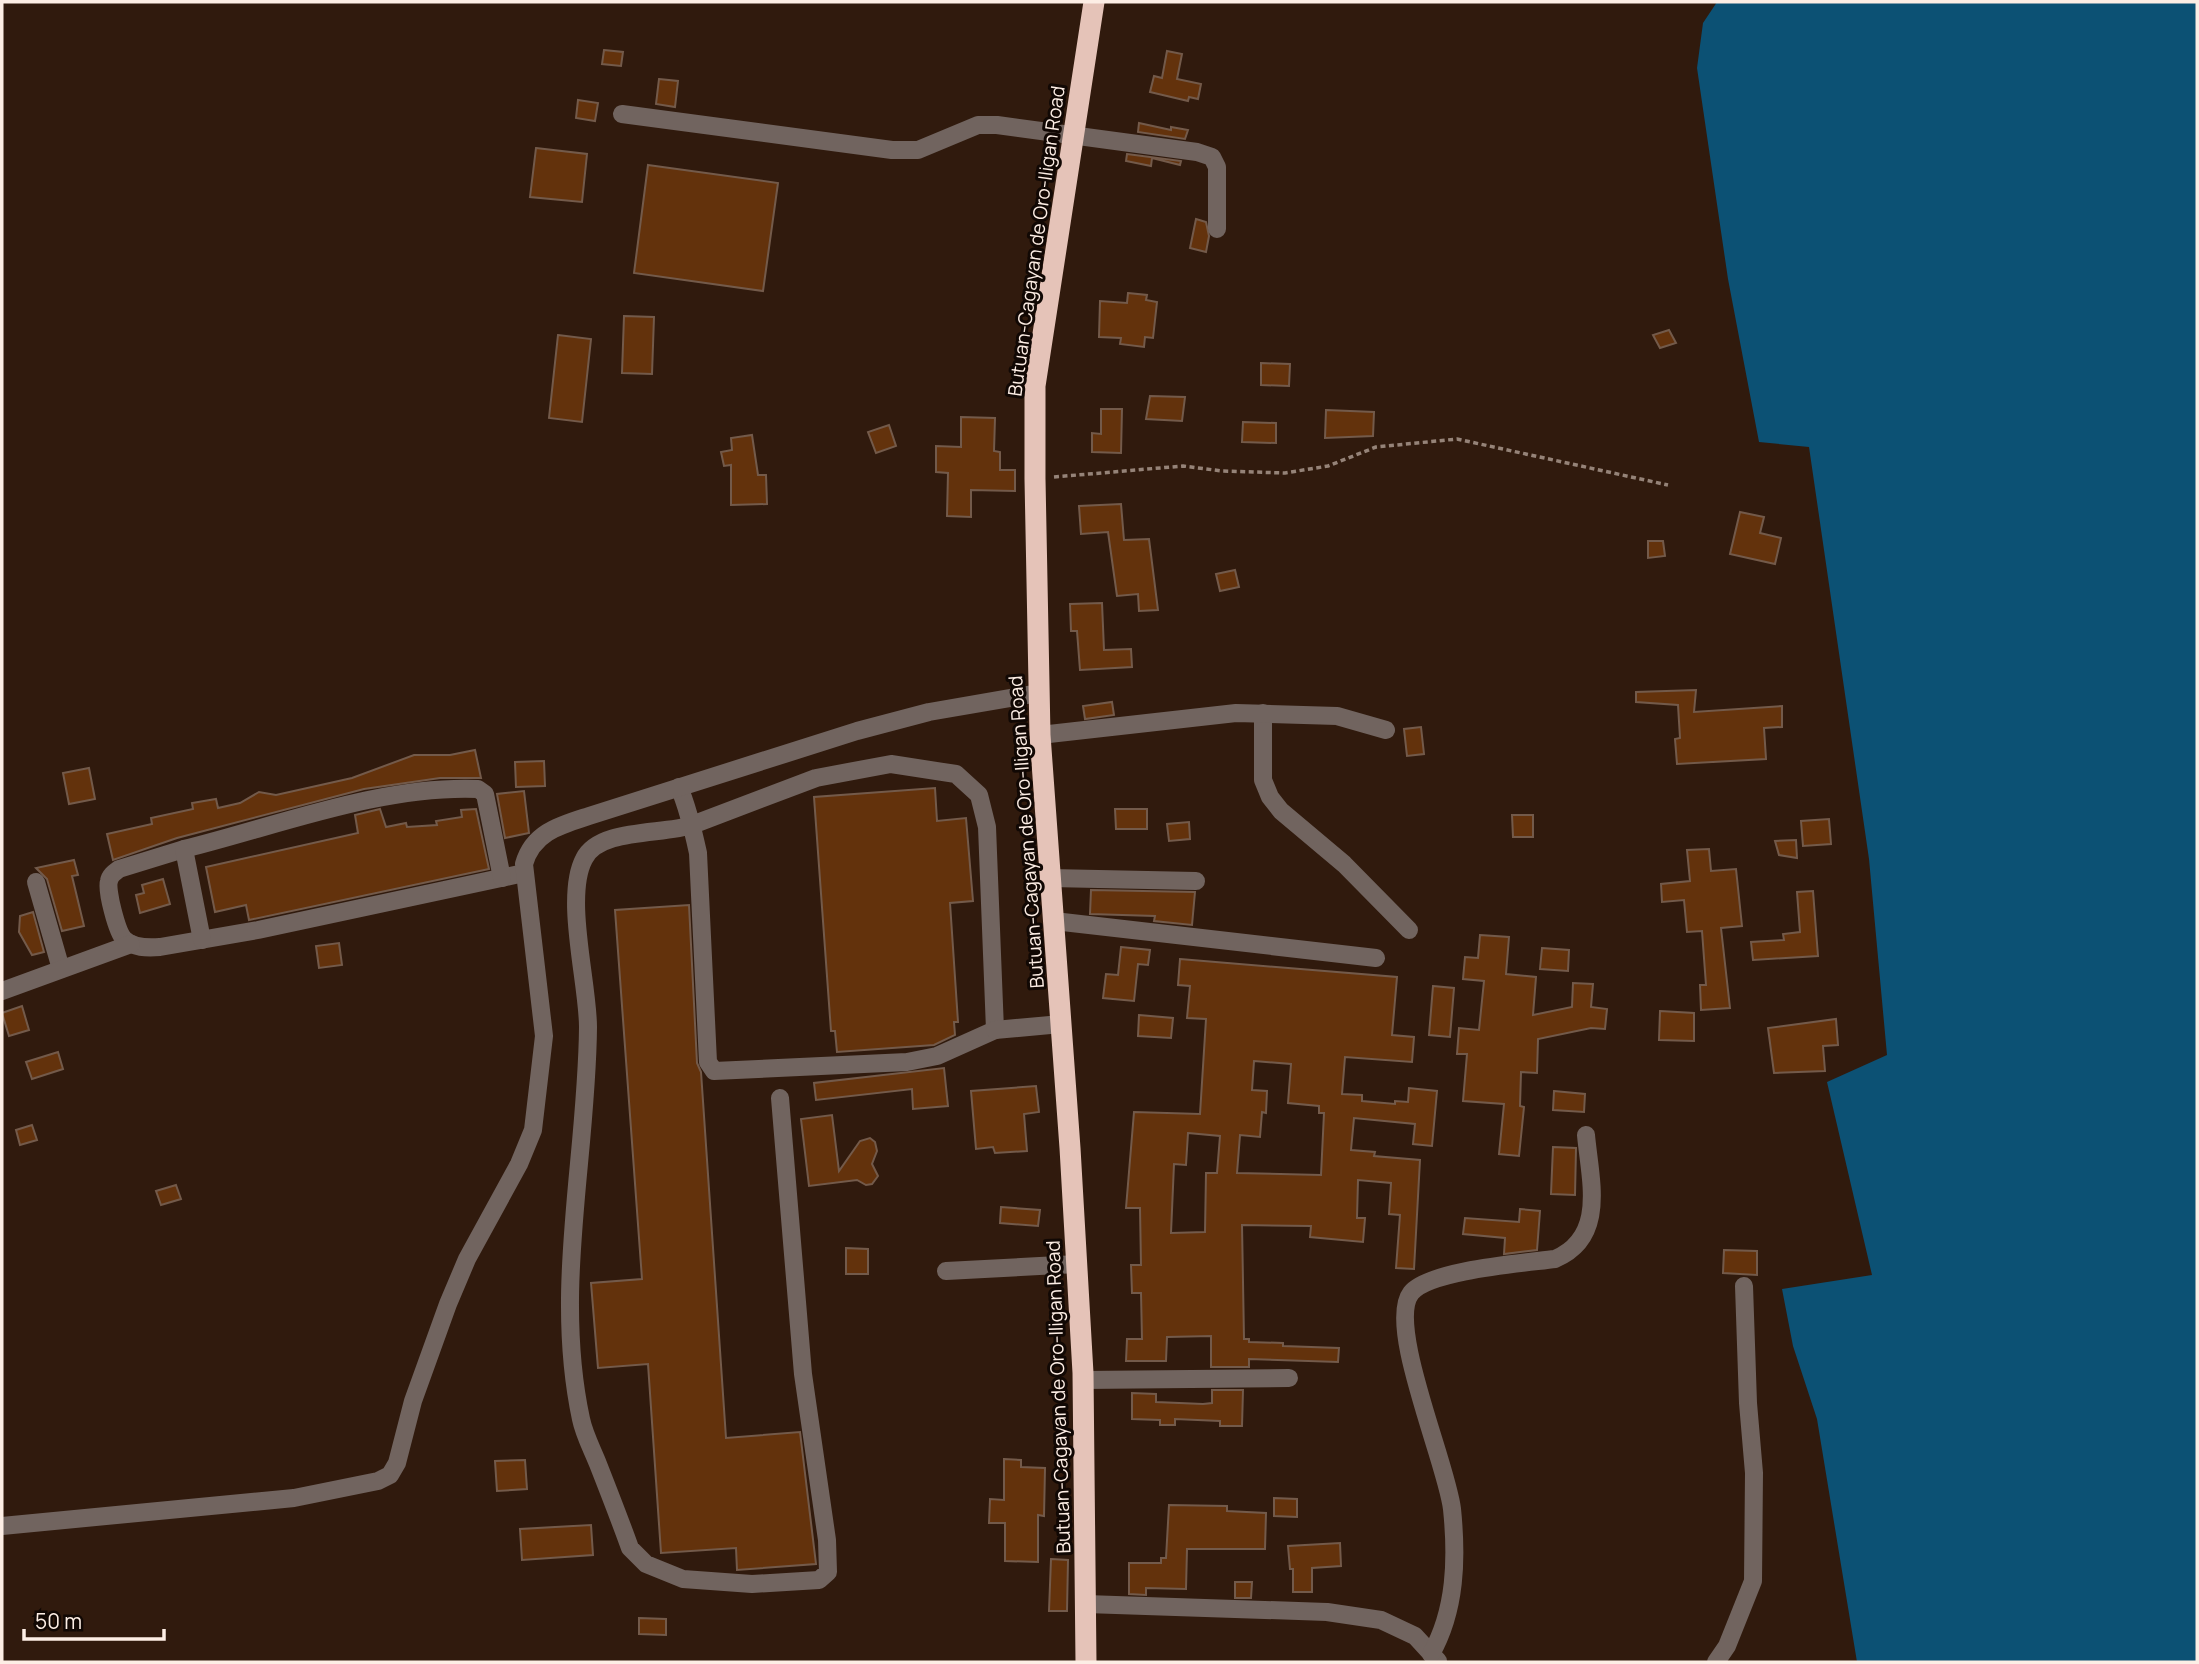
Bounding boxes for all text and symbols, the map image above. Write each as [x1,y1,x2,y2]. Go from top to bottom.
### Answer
street label: Butuan-Cagayan de Oro-Iligan Road [1001,84,1071,398]
street label: Butuan-Cagayan de Oro-Iligan Road [1002,675,1050,989]
street label: Butuan-Cagayan de Oro-Iligan Road [1040,1240,1076,1554]
scale bar [24,1598,164,1642]
text: 50 m [35,1607,82,1635]

